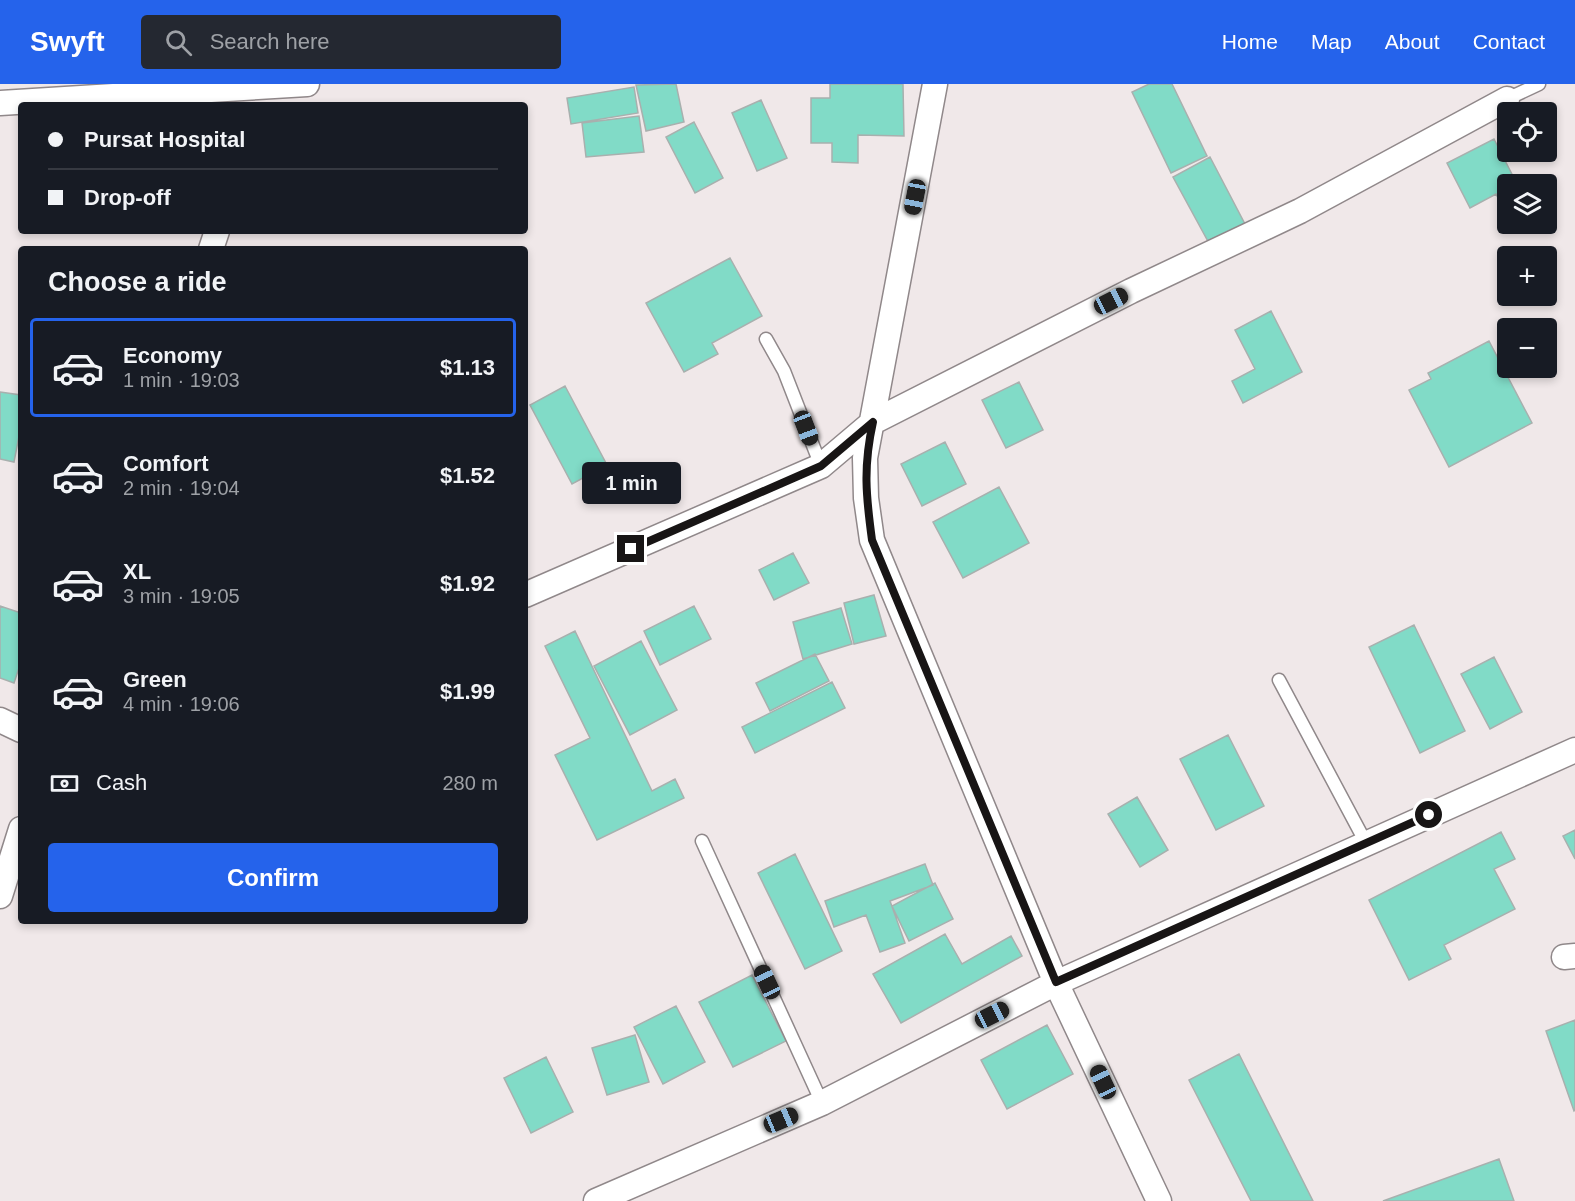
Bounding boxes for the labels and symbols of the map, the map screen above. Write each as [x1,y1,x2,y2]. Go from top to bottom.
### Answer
car [903,178,927,216]
car [1091,285,1131,317]
car [791,408,821,448]
callout: 1 min [582,462,680,504]
route end [617,535,644,562]
route start [1415,801,1442,828]
car [751,962,783,1002]
car [972,999,1012,1031]
car [1087,1062,1119,1102]
car [761,1105,801,1135]

